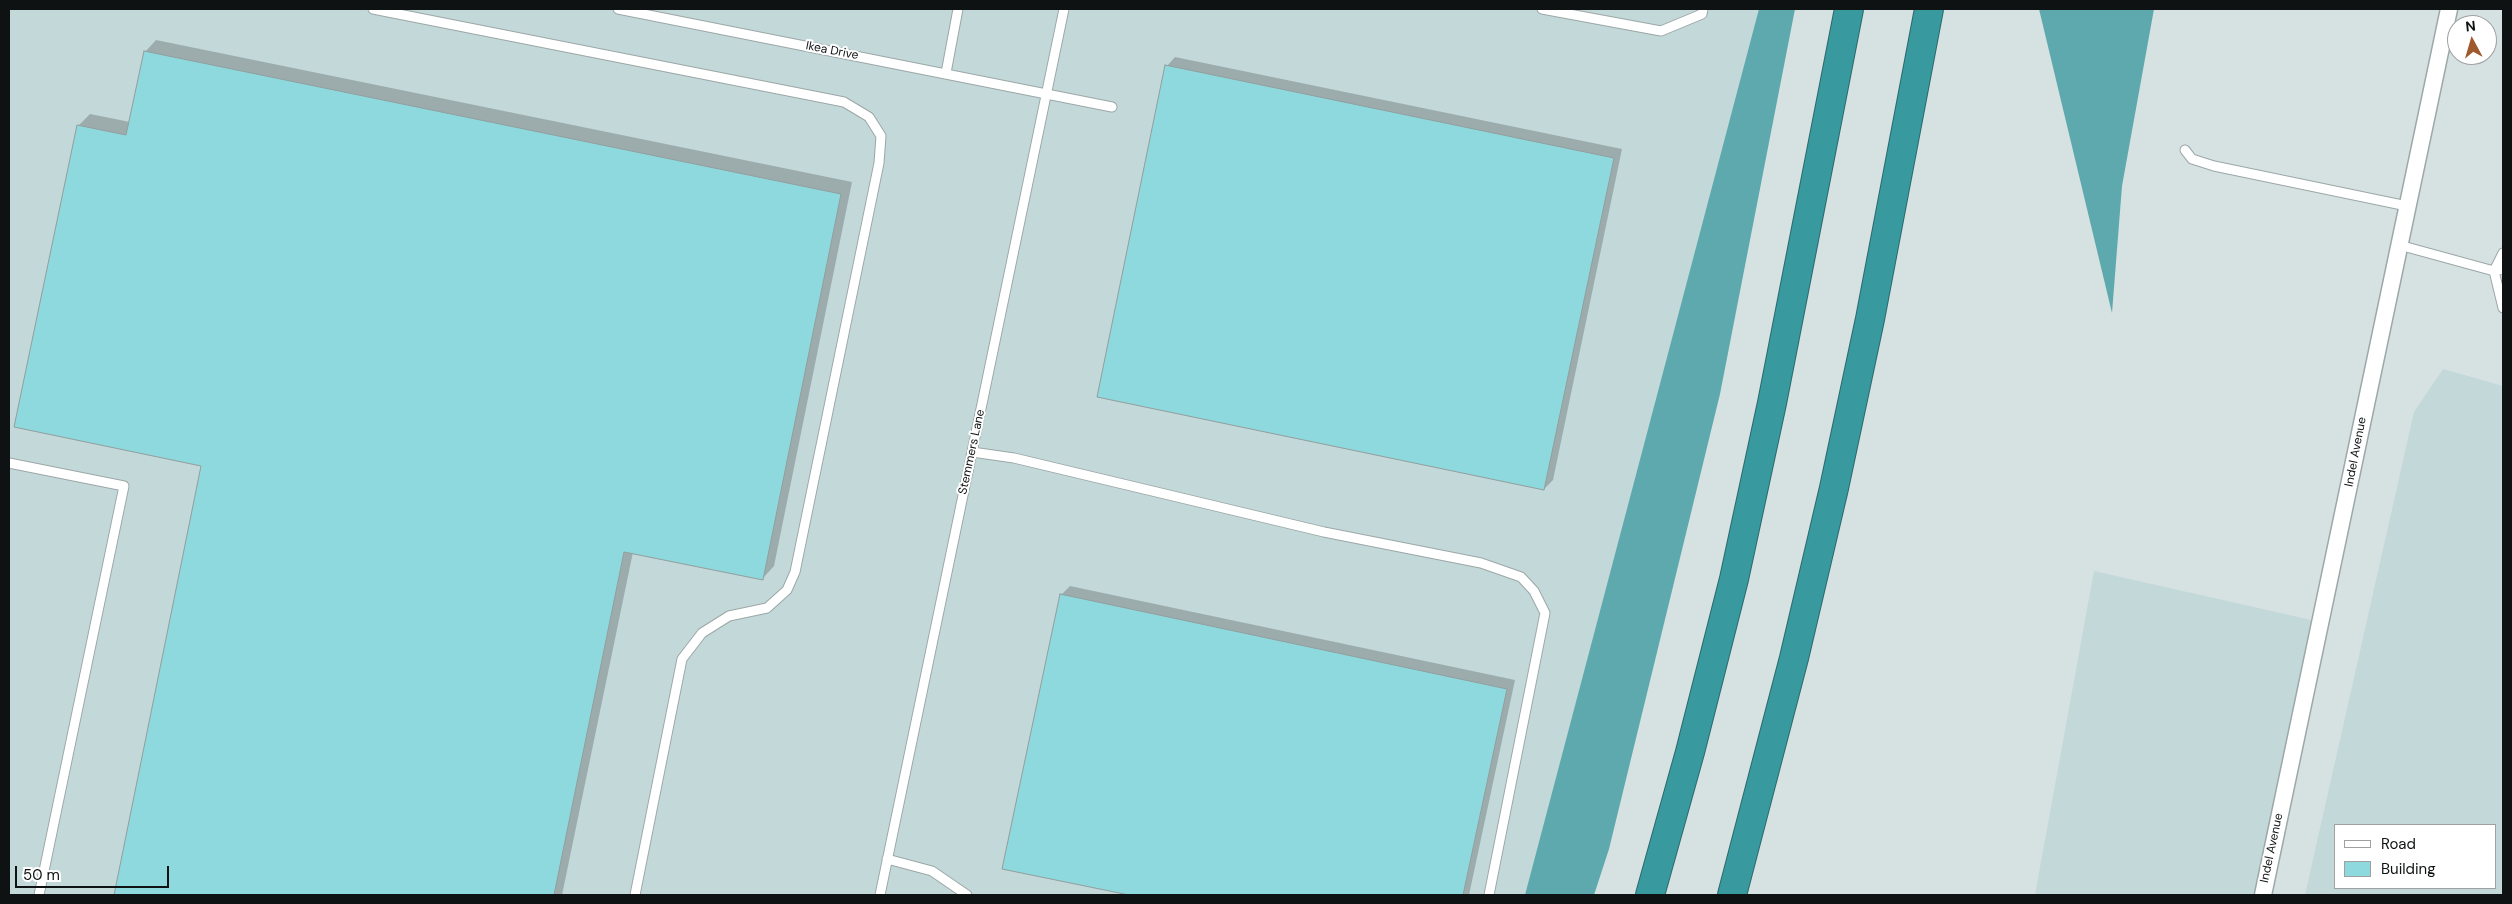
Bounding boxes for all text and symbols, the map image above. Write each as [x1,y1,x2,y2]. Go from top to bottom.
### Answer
north arrow [2447,15,2497,65]
text: N [2465,17,2477,36]
street label: Ikea Drive [804,39,860,63]
street label: Stemmers Lane [956,408,988,496]
street label: Indel Avenue [2342,416,2370,488]
street label: Indel Avenue [2258,812,2286,884]
legend [2334,824,2497,889]
text: Road [2381,834,2416,854]
scale bar [18,856,171,888]
text: Building [2381,859,2436,879]
text: 50 m [23,865,60,885]

